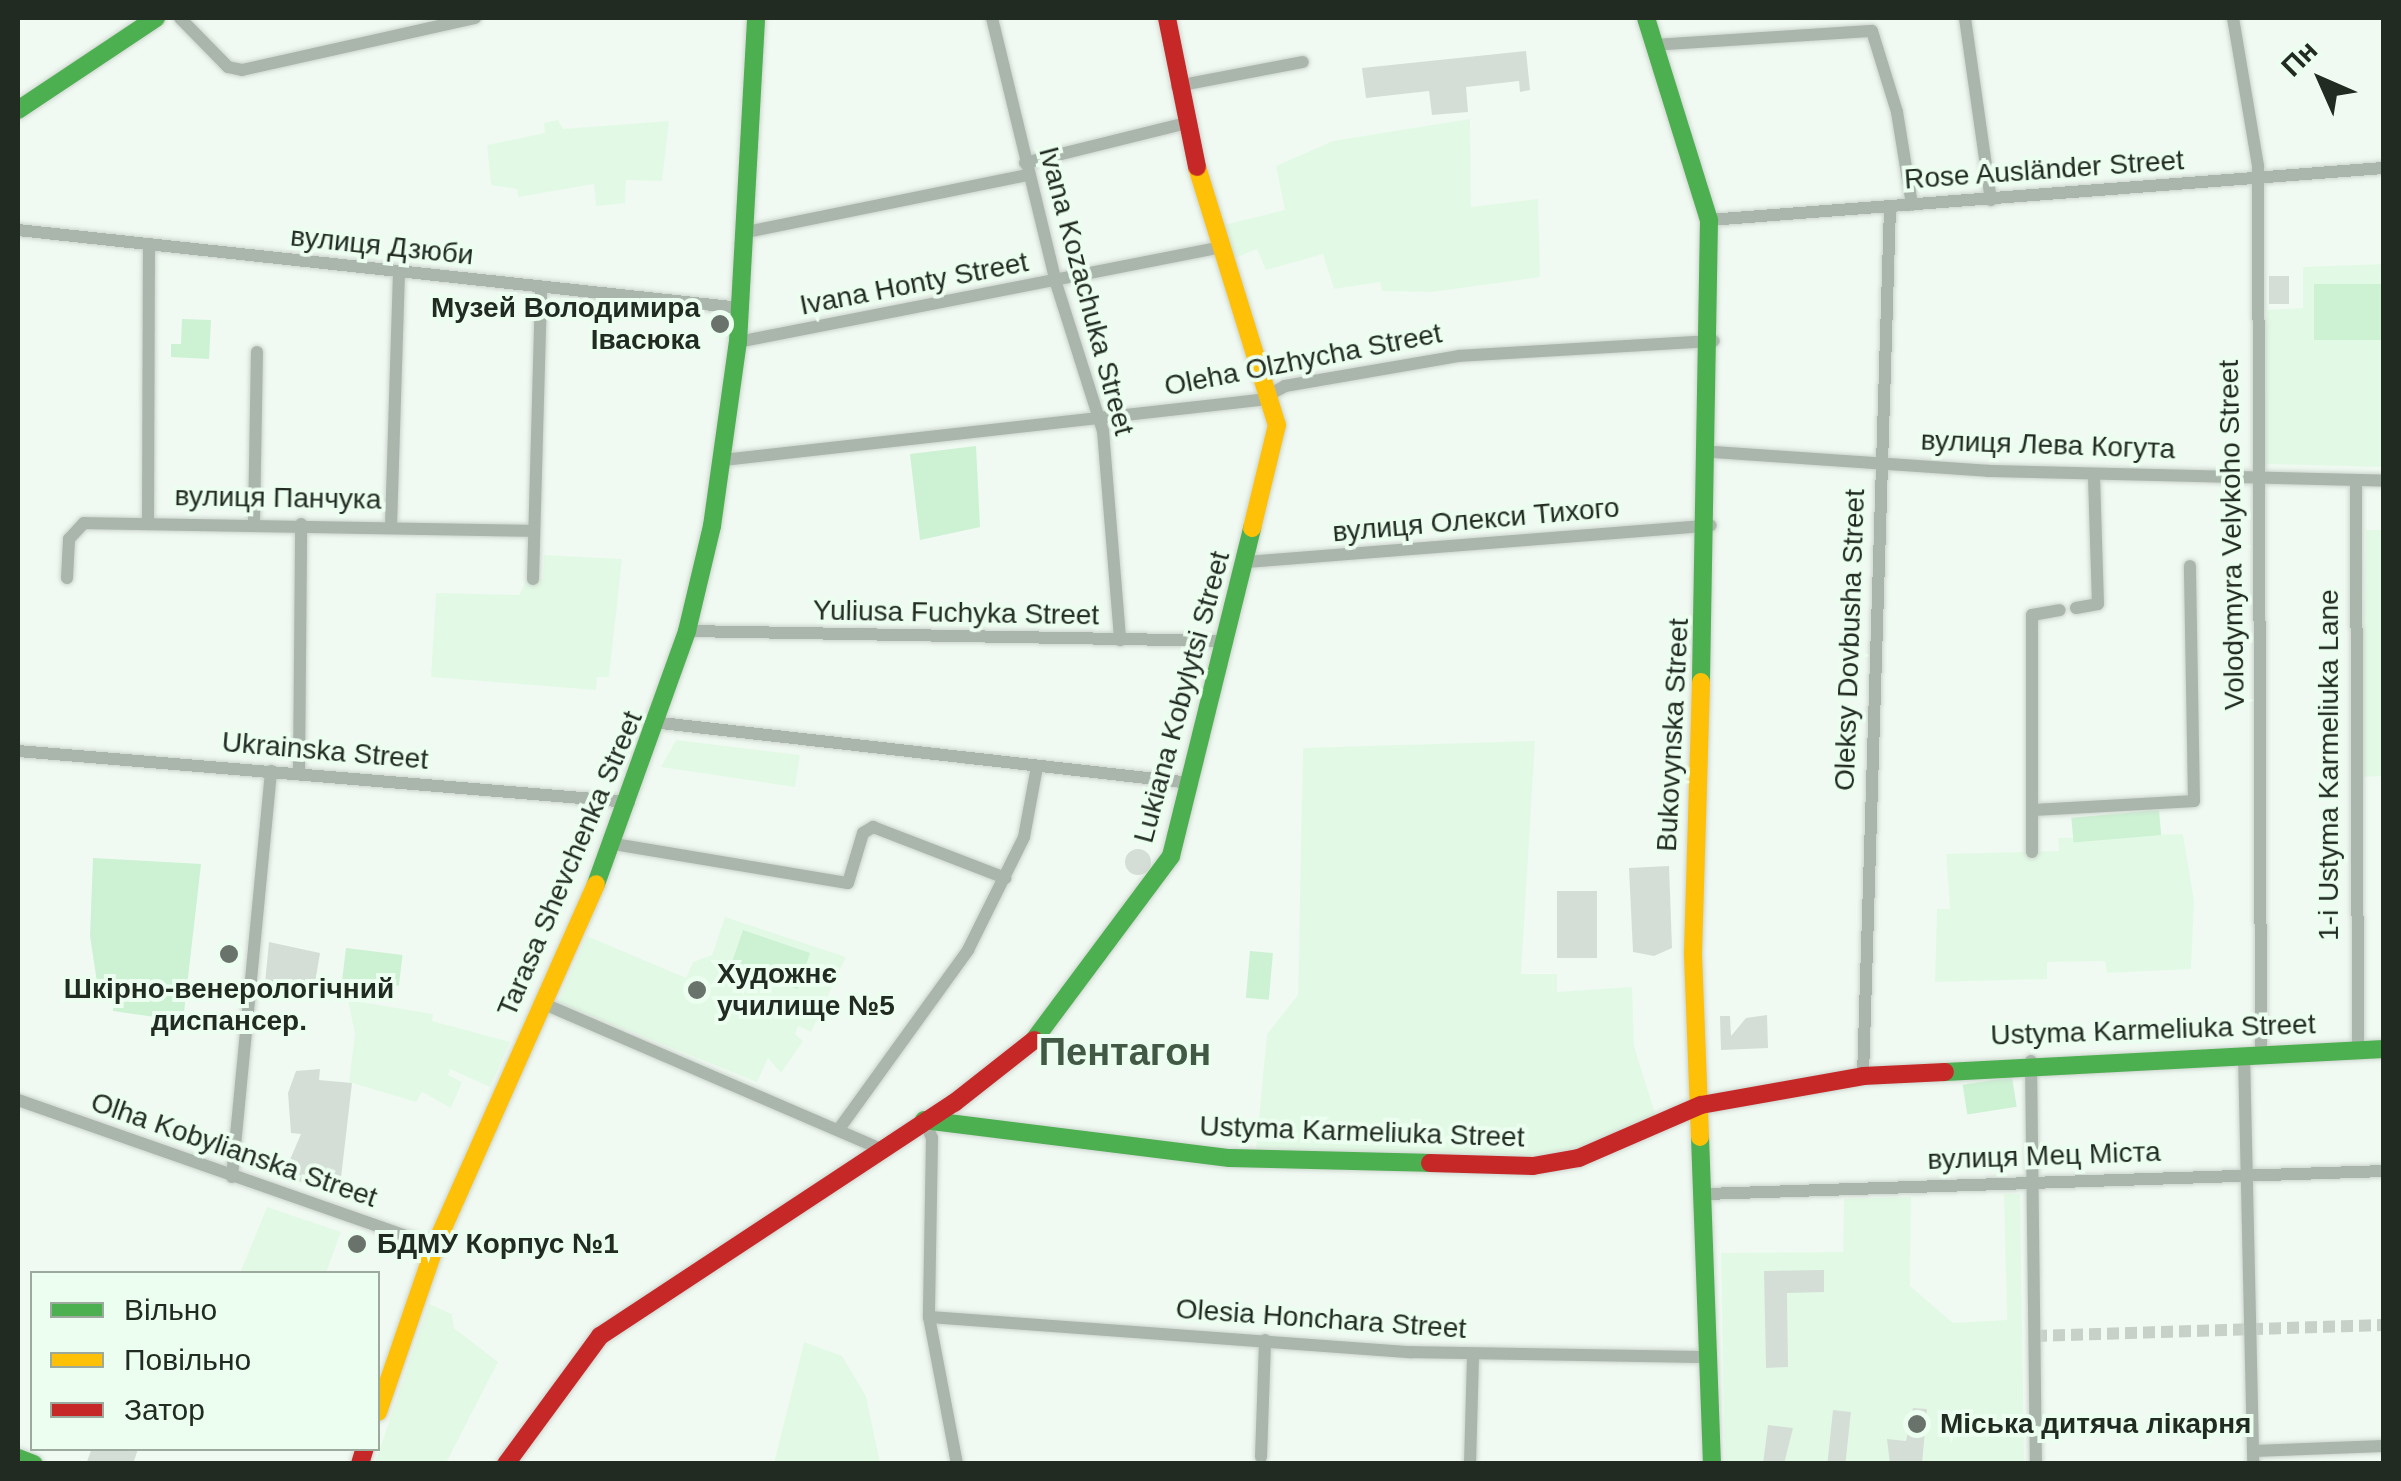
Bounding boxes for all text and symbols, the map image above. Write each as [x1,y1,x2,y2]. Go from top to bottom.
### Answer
north arrow [2271,30,2371,130]
text: Пн [2275,34,2323,82]
street label: Ivana Kozachuka Street [1031,143,1141,439]
street label: Rose Ausländer Street [1902,143,2186,197]
street label: вулиця Дзюби [289,220,475,272]
street label: Ivana Honty Street [797,245,1031,323]
place label: Музей Володимира Івасюка [431,291,700,357]
marker: Музей Володимира Івасюка [709,313,731,335]
street label: Oleha Olzhycha Street [1162,317,1444,403]
street label: Volodymyra Velykoho Street [2212,360,2252,710]
street label: вулиця Лева Когута [1920,424,2176,466]
street label: вулиця Панчука [174,479,382,517]
street label: Oleksy Dovbusha Street [1828,489,1872,791]
street label: вулиця Олекси Тихого [1331,491,1621,549]
street label: Lukiana Kobylytsi Street [1127,548,1237,846]
street label: 1-i Ustyma Karmeliuka Lane [2312,589,2346,941]
street label: Yuliusa Fuchyka Street [813,594,1099,632]
street label: Bukovynska Street [1650,618,1696,852]
street label: Tarasa Shevchenka Street [490,706,650,1022]
street label: Ukrainska Street [220,725,430,777]
marker: Шкірно-венерологічний диспансер. [216,941,242,967]
place label: Художнє училище №5 [717,957,895,1023]
place label: Шкірно-венерологічний диспансер. [64,972,394,1038]
marker: Художнє училище №5 [686,979,708,1001]
street label: Ustyma Karmeliuka Street [1990,1008,2316,1052]
district label: Пентагон [1039,1030,1211,1076]
street label: Olha Kobylianska Street [87,1085,381,1215]
street label: Ustyma Karmeliuka Street [1199,1110,1525,1154]
street label: вулиця Мец Міста [1927,1135,2161,1177]
place label: БДМУ Корпус №1 [377,1227,619,1261]
marker: БДМУ Корпус №1 [346,1233,368,1255]
legend [30,1271,380,1451]
street label: Olesia Honchara Street [1175,1292,1467,1346]
text: Вільно [124,1293,217,1326]
text: Повільно [124,1343,251,1376]
text: Затор [124,1393,205,1426]
place label: Міська дитяча лікарня [1940,1407,2251,1441]
marker: Міська дитяча лікарня [1904,1411,1930,1437]

